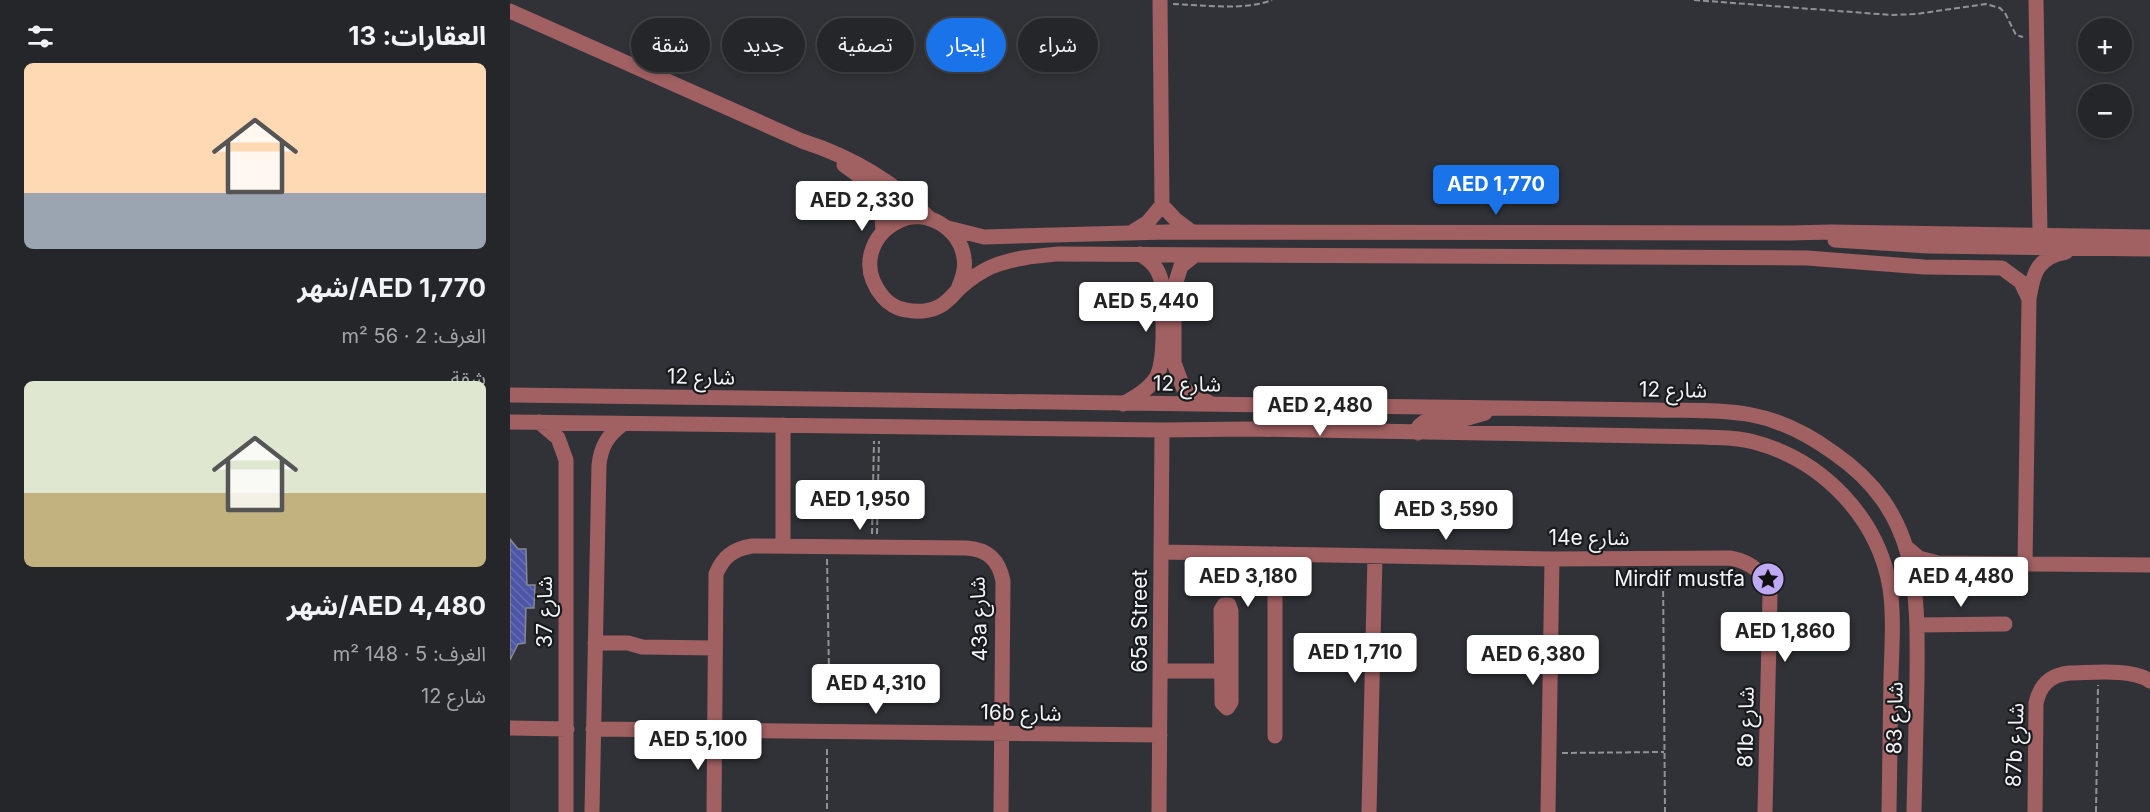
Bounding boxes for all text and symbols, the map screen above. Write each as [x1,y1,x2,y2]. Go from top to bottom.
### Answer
chip: شقة [631,18,710,72]
chip: جديد [722,18,805,72]
chip: تصفية [817,18,914,72]
chip: إيجار [926,18,1006,72]
chip: شراء [1018,18,1098,72]
map controls [2078,18,2132,138]
button: + [2078,18,2132,72]
icon: filters [24,20,57,53]
text: العقارات: 13 [348,20,486,51]
button: − [2078,84,2132,138]
icon: home [201,102,309,210]
pin: AED 1,770 [1427,165,1565,216]
text: AED 1,770 [1447,172,1545,196]
pin: AED 2,330 [793,181,931,232]
text: AED 2,330 [810,188,914,212]
text: AED 1,770/شهر [297,272,486,303]
pin: AED 5,440 [1077,282,1215,333]
text: AED 5,440 [1093,289,1199,313]
text: الغرف: 2 · 56 m² [341,324,486,348]
street label: شارع 12 [667,363,735,393]
text: شقة [451,366,486,390]
street label: شارع 12 [1153,370,1221,400]
street label: شارع 12 [1639,376,1707,406]
pin: AED 2,480 [1251,386,1389,437]
text: AED 2,480 [1267,393,1373,417]
icon: home [201,420,309,528]
pin: AED 1,950 [791,480,929,531]
text: AED 1,950 [810,487,910,511]
pin: AED 3,590 [1377,490,1515,541]
text: AED 3,590 [1394,497,1498,521]
street label: 14e شارع [1548,525,1630,553]
pin: AED 3,180 [1179,557,1317,608]
pin: AED 4,480 [1892,557,2030,608]
place icon: Mirdif mustfa [1750,561,1786,597]
text: AED 3,180 [1199,564,1297,588]
text: AED 4,480 [1908,564,2014,588]
place label: Mirdif mustfa [1614,566,1745,591]
street label: 65a Street [1127,570,1152,672]
street label: شارع 37 [532,576,560,648]
street label: 43a شارع [965,576,995,662]
text: AED 4,480/شهر [287,590,486,621]
pin: AED 1,860 [1716,612,1854,663]
text: AED 1,860 [1735,619,1835,643]
pin: AED 1,710 [1286,633,1424,684]
pin: AED 6,380 [1464,635,1602,686]
text: AED 1,710 [1308,640,1402,664]
text: الغرف: 5 · 148 m² [333,642,486,666]
text: AED 6,380 [1481,642,1585,666]
pin: AED 4,310 [807,664,945,715]
text: AED 4,310 [826,671,926,695]
street label: شارع 83 [1881,681,1911,755]
text: شارع 12 [421,684,486,708]
street label: 81b شارع [1732,686,1762,768]
street label: 16b شارع [980,699,1062,729]
street label: 87b شارع [2001,702,2031,788]
pin: AED 5,100 [629,720,767,771]
text: AED 5,100 [648,727,748,751]

